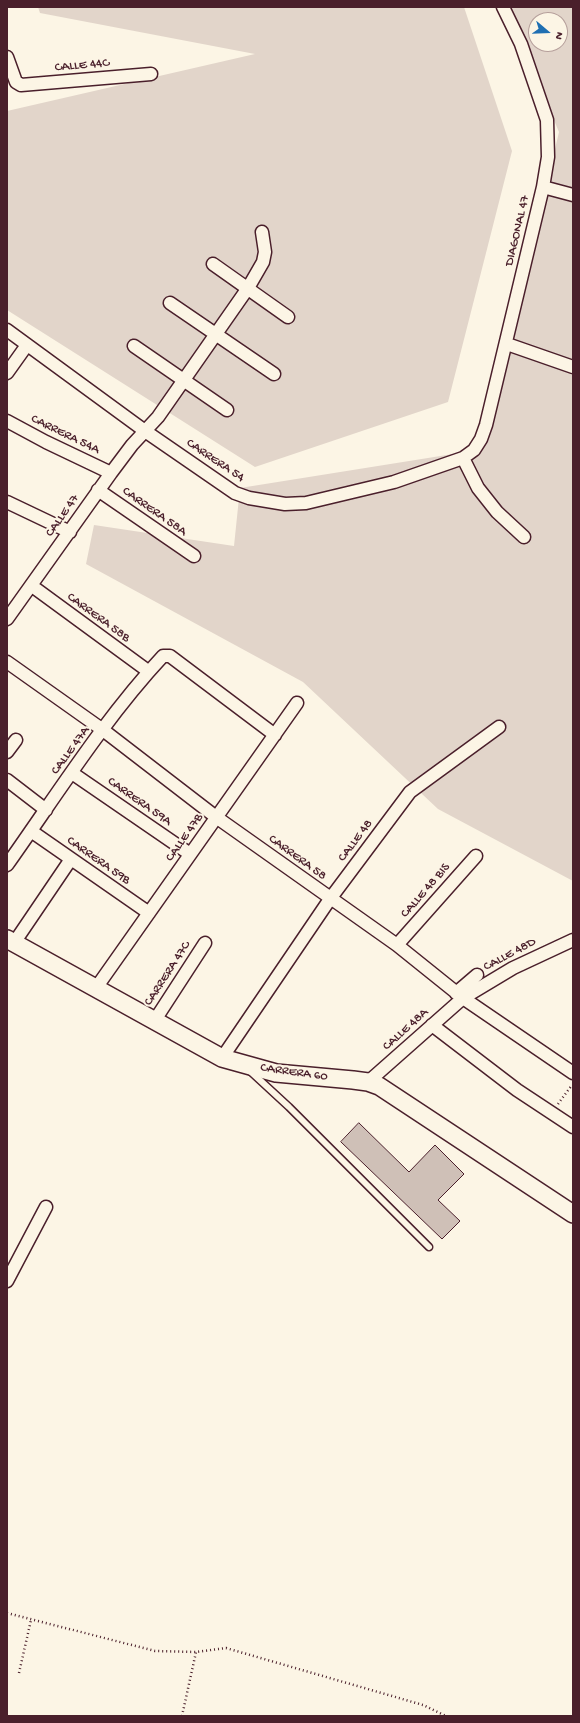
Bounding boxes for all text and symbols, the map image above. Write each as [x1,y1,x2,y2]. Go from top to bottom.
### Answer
north arrow [528,12,568,52]
text: N [552,30,565,41]
street label: CALLE 44C [54,56,110,76]
street label: DIAGONAL 47 [502,194,534,268]
street label: CARRERA 54A [28,412,102,458]
street label: CARRERA 54 [183,436,247,486]
street label: CARRERA 58A [119,484,189,540]
street label: CALLE 47 [43,492,83,540]
street label: CARRERA 58B [63,590,133,646]
street label: CALLE 47A [48,724,94,778]
street label: CARRERA 59A [104,774,174,830]
street label: CALLE 47B [163,811,207,865]
street label: CALLE 48 [335,817,377,865]
street label: CARRERA 58 [265,832,329,884]
street label: CARRERA 59B [63,833,133,889]
street label: CALLE 48 BIS [398,860,454,922]
street label: CALLE 48D [481,935,539,975]
street label: CARRERA 47C [141,939,195,1009]
street label: CALLE 48A [380,1005,432,1055]
street label: CARRERA 60 [259,1061,329,1085]

